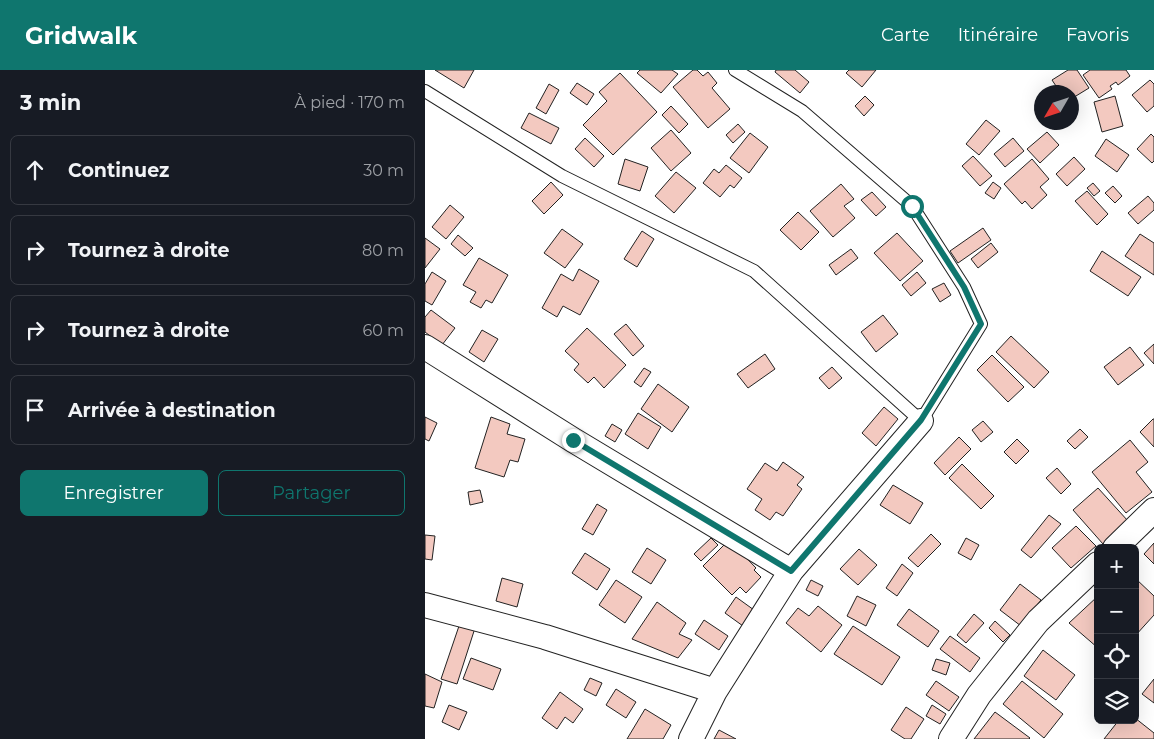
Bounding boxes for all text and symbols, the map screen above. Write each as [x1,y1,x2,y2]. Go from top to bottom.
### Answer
text: Gridwalk [25,21,137,50]
text: Carte [881,24,930,46]
text: Itinéraire [958,24,1038,46]
text: Favoris [1066,24,1129,46]
north arrow [1034,85,1079,130]
text: 3 min [20,90,81,115]
text: À pied · 170 m [295,93,405,112]
icon: ahead [21,156,49,184]
text: Continuez [68,159,169,182]
text: 30 m [363,161,404,180]
route start [901,195,924,218]
icon: right [21,236,49,264]
text: Tournez à droite [68,239,229,262]
text: 80 m [362,241,404,260]
icon: right [21,316,49,344]
text: Tournez à droite [68,319,229,342]
text: 60 m [362,321,404,340]
icon: arrive [21,396,49,424]
text: Arrivée à destination [68,399,276,422]
route end [562,429,585,452]
button: Enregistrer [20,470,208,516]
button: Partager [218,470,405,516]
map controls [1094,544,1139,724]
button: + [1094,544,1139,589]
button: − [1094,589,1139,634]
button: locate [1094,634,1139,679]
button: layers [1094,679,1139,724]

